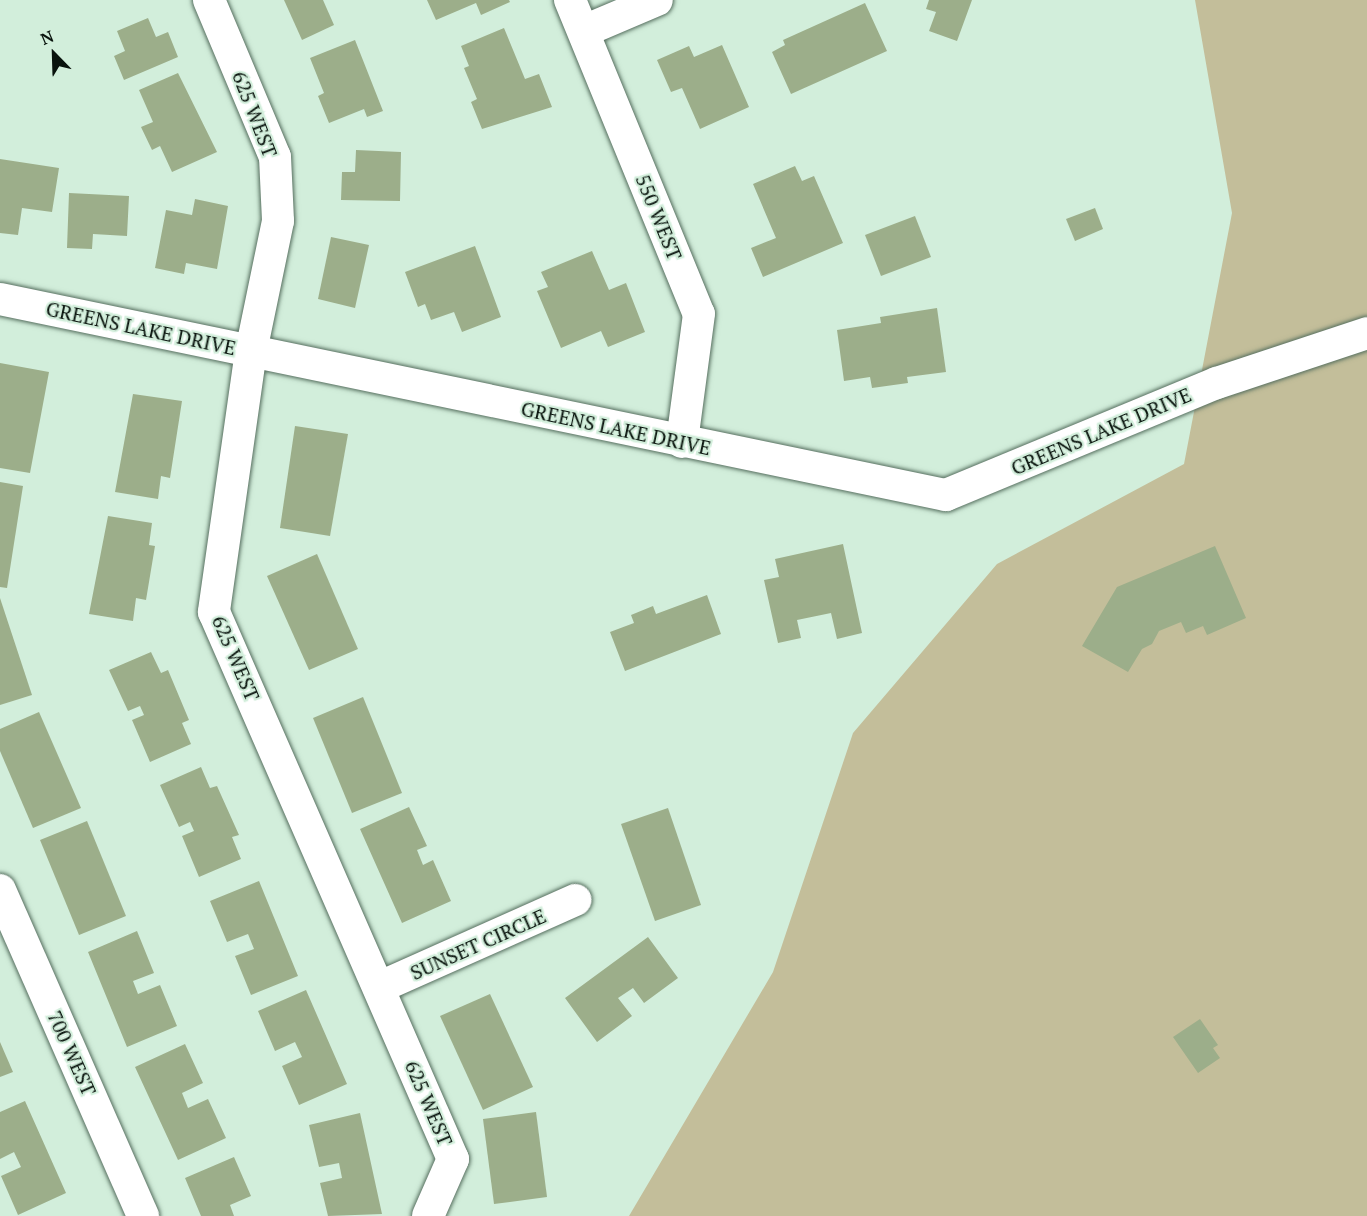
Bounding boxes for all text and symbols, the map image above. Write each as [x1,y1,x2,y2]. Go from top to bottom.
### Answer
north arrow [24,24,84,84]
text: N [37,25,57,50]
street label: 625 WEST [228,68,282,160]
street label: 550 WEST [631,171,687,263]
street label: GREENS LAKE DRIVE [44,296,238,360]
street label: GREENS LAKE DRIVE [1007,382,1195,480]
street label: GREENS LAKE DRIVE [519,396,713,460]
street label: 625 WEST [207,612,265,704]
street label: SUNSET CIRCLE [406,903,550,985]
street label: 700 WEST [43,1007,101,1099]
street label: 625 WEST [400,1057,458,1149]

